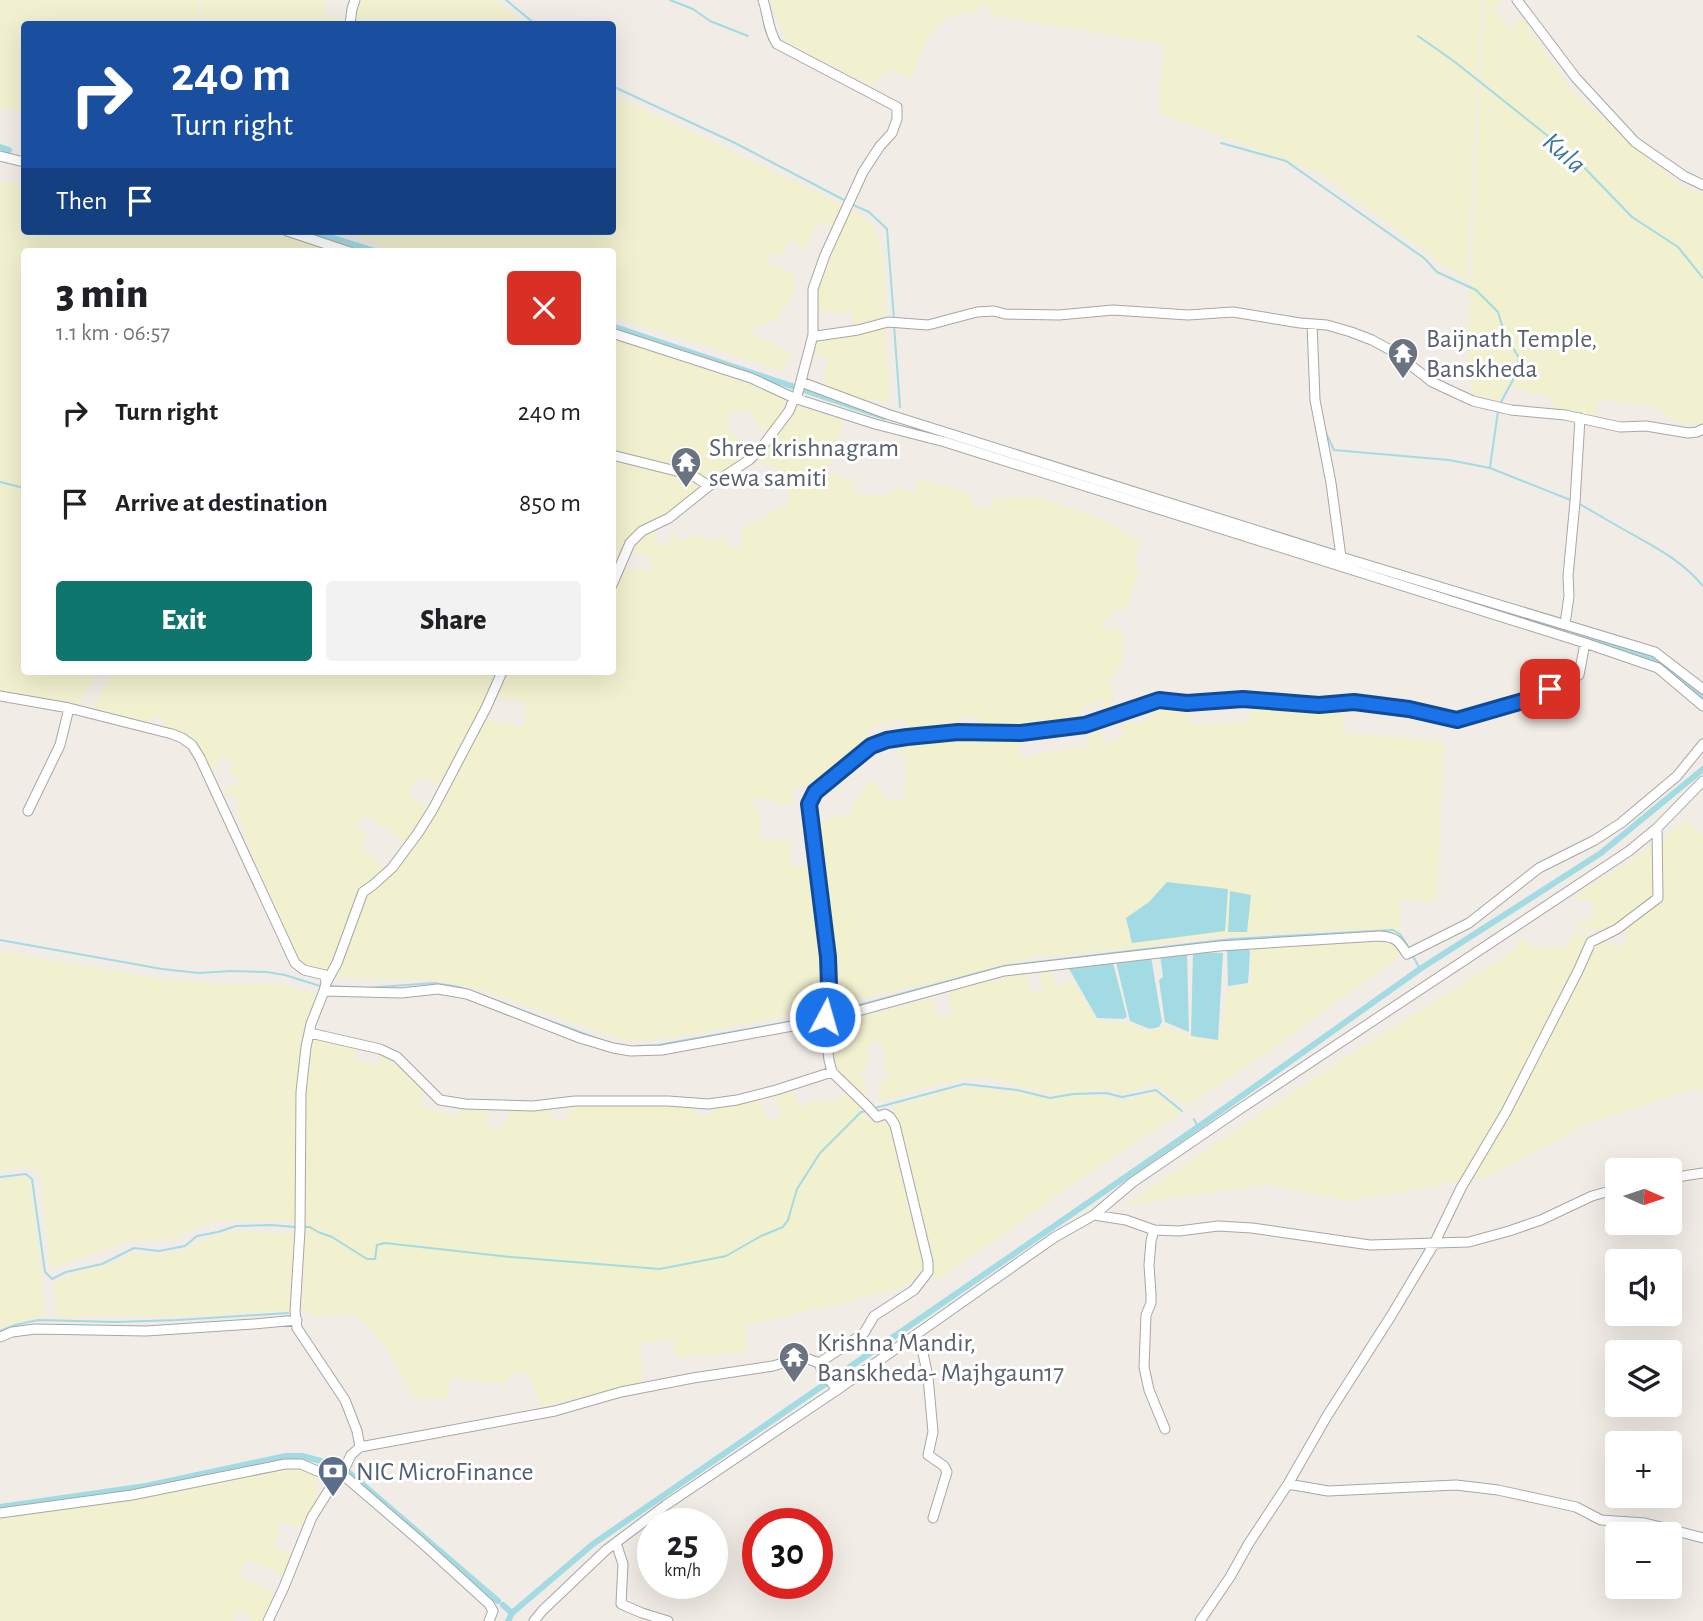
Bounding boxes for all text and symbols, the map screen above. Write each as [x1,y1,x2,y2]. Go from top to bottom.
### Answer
icon: right [56,49,147,140]
text: 240 m [171,51,291,100]
text: Turn right [171,109,293,141]
water label: Kula [1537,128,1590,179]
icon: arrive [121,182,159,220]
text: Then [56,188,107,214]
button: close [507,271,581,345]
text: 3 min [56,273,148,315]
text: 1.1 km · 06:57 [56,322,170,345]
place label: Baijnath Temple, Banskheda [1426,326,1597,382]
temple icon: Baijnath Temple, Banskheda [1386,336,1420,380]
icon: right [56,394,94,432]
text: Turn right [115,399,218,425]
text: 240 m [518,399,581,425]
place label: Shree krishnagram sewa samiti [709,435,899,491]
temple icon: Shree krishnagram sewa samiti [669,445,703,489]
icon: arrive [56,485,94,523]
text: Arrive at destination [115,490,328,516]
text: 850 m [519,490,581,516]
button: Exit [56,581,312,661]
button: Share [326,581,581,661]
pin [1520,659,1580,719]
icon: arrive [1531,670,1569,708]
position arrow [788,980,862,1054]
north arrow [1605,1158,1682,1236]
map controls [1605,1158,1682,1599]
button: sound [1605,1249,1682,1326]
place label: Krishna Mandir, Banskheda- Majhgaun17 [817,1330,1064,1386]
temple icon: Krishna Mandir, Banskheda- Majhgaun17 [777,1340,811,1384]
button: layers [1605,1340,1682,1417]
button: + [1605,1431,1682,1508]
bank icon: NIC MicroFinance [316,1454,350,1498]
place label: NIC MicroFinance [356,1459,533,1485]
speed limit sign: 30 [742,1508,833,1599]
button: − [1605,1522,1682,1599]
text: 25 [667,1527,698,1562]
text: km/h [664,1562,701,1580]

